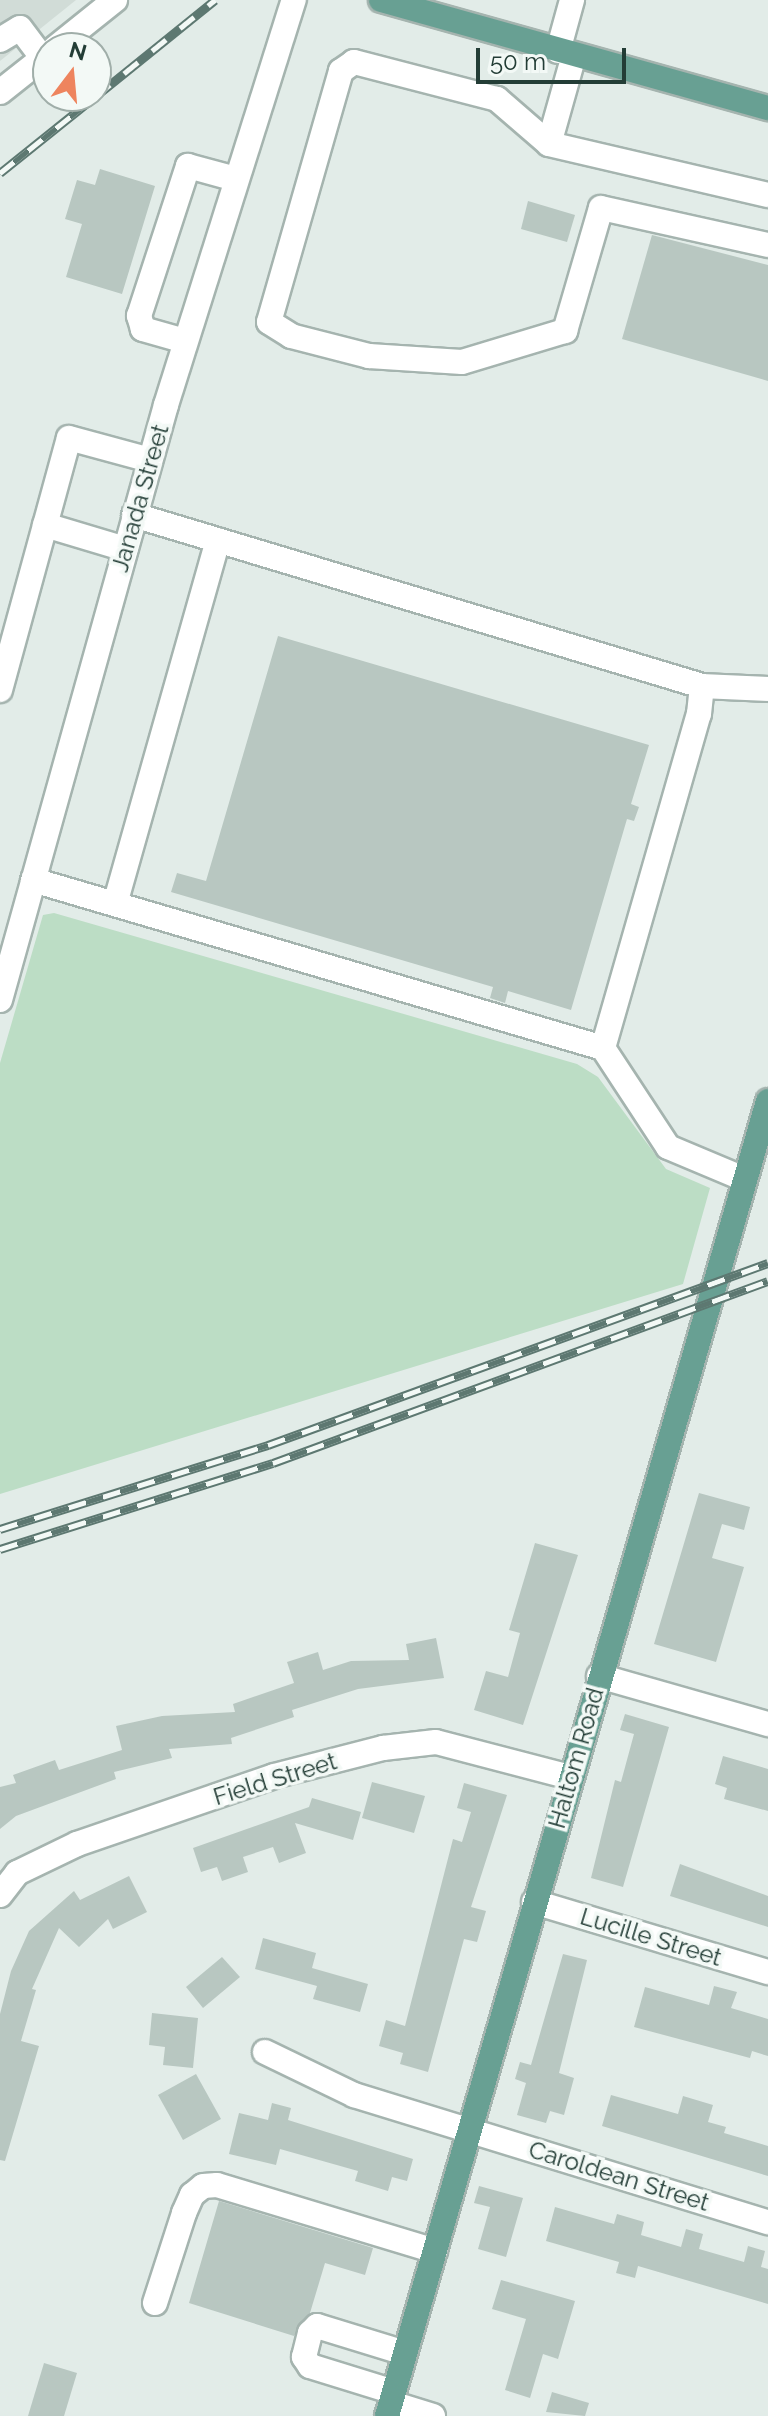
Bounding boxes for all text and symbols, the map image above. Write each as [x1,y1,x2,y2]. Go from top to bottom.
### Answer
north arrow [32,32,112,112]
scale bar [480,32,630,82]
text: N [66,36,90,66]
text: 50 m [490,47,546,76]
street label: Janada Street [105,421,175,575]
street label: Haltom Road [542,1684,610,1832]
street label: Field Street [210,1747,340,1811]
street label: Lucille Street [577,1902,725,1972]
street label: Caroldean Street [525,2135,713,2217]

